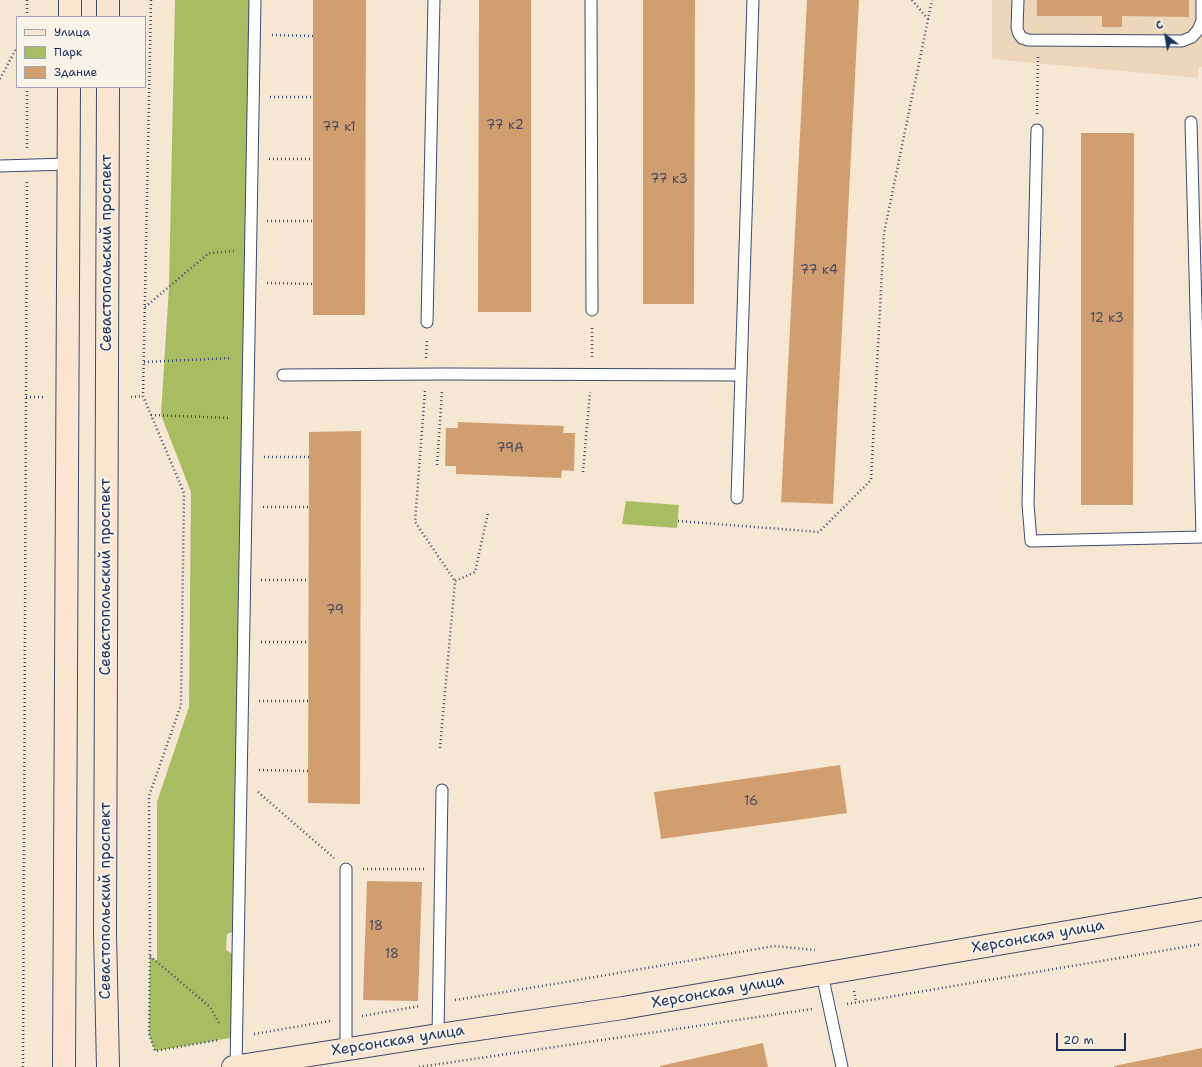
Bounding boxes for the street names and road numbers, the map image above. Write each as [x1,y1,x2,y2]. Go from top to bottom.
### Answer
street label: Севастопольский проспект [98,154,116,352]
street label: Севастопольский проспект [97,478,115,676]
street label: Севастопольский проспект [97,802,115,1000]
street label: Херсонская улица [970,916,1106,958]
street label: Херсонская улица [650,971,786,1013]
street label: Херсонская улица [330,1022,466,1060]

